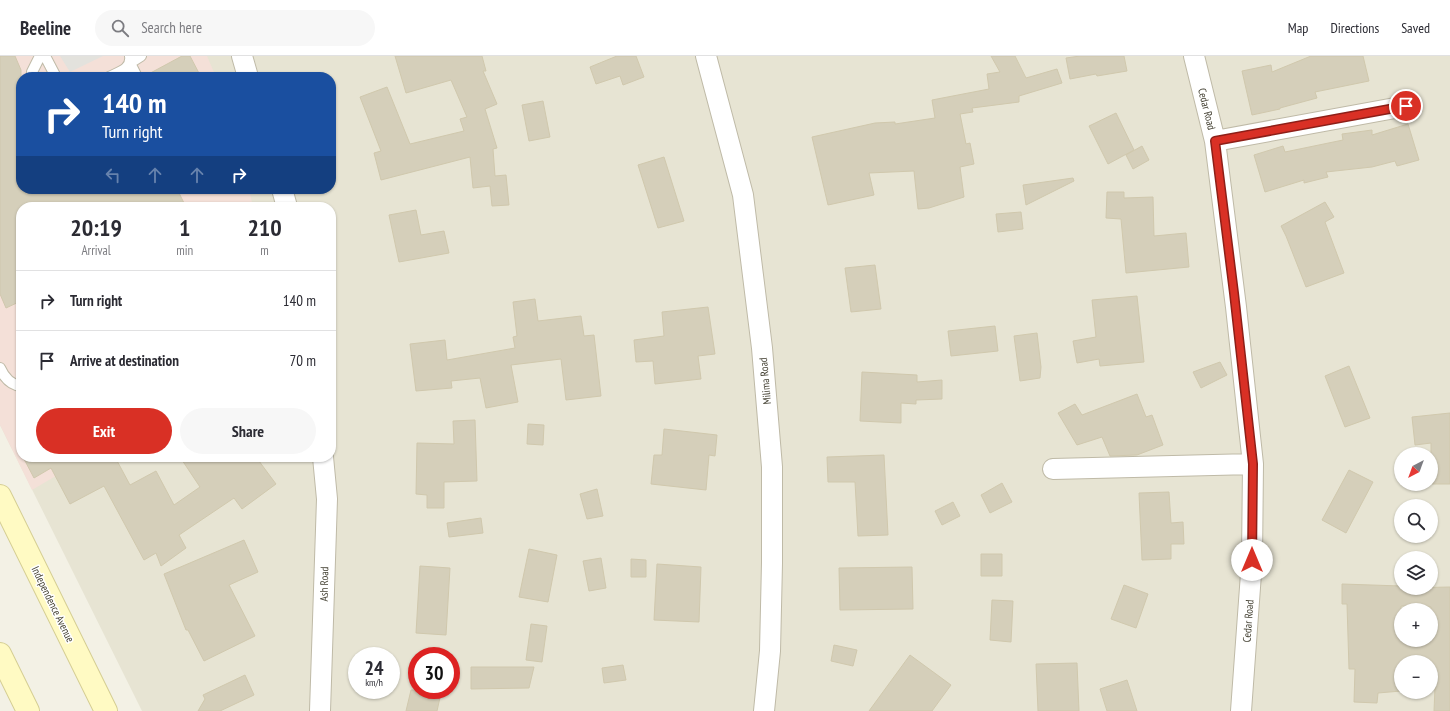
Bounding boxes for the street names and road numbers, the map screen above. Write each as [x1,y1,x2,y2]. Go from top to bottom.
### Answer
street label: Cedar Road [1195,87,1219,132]
street label: Milima Road [756,357,774,405]
street label: Independence Avenue [28,564,78,645]
street label: Ash Road [317,566,331,602]
street label: Cedar Road [1240,599,1256,643]

